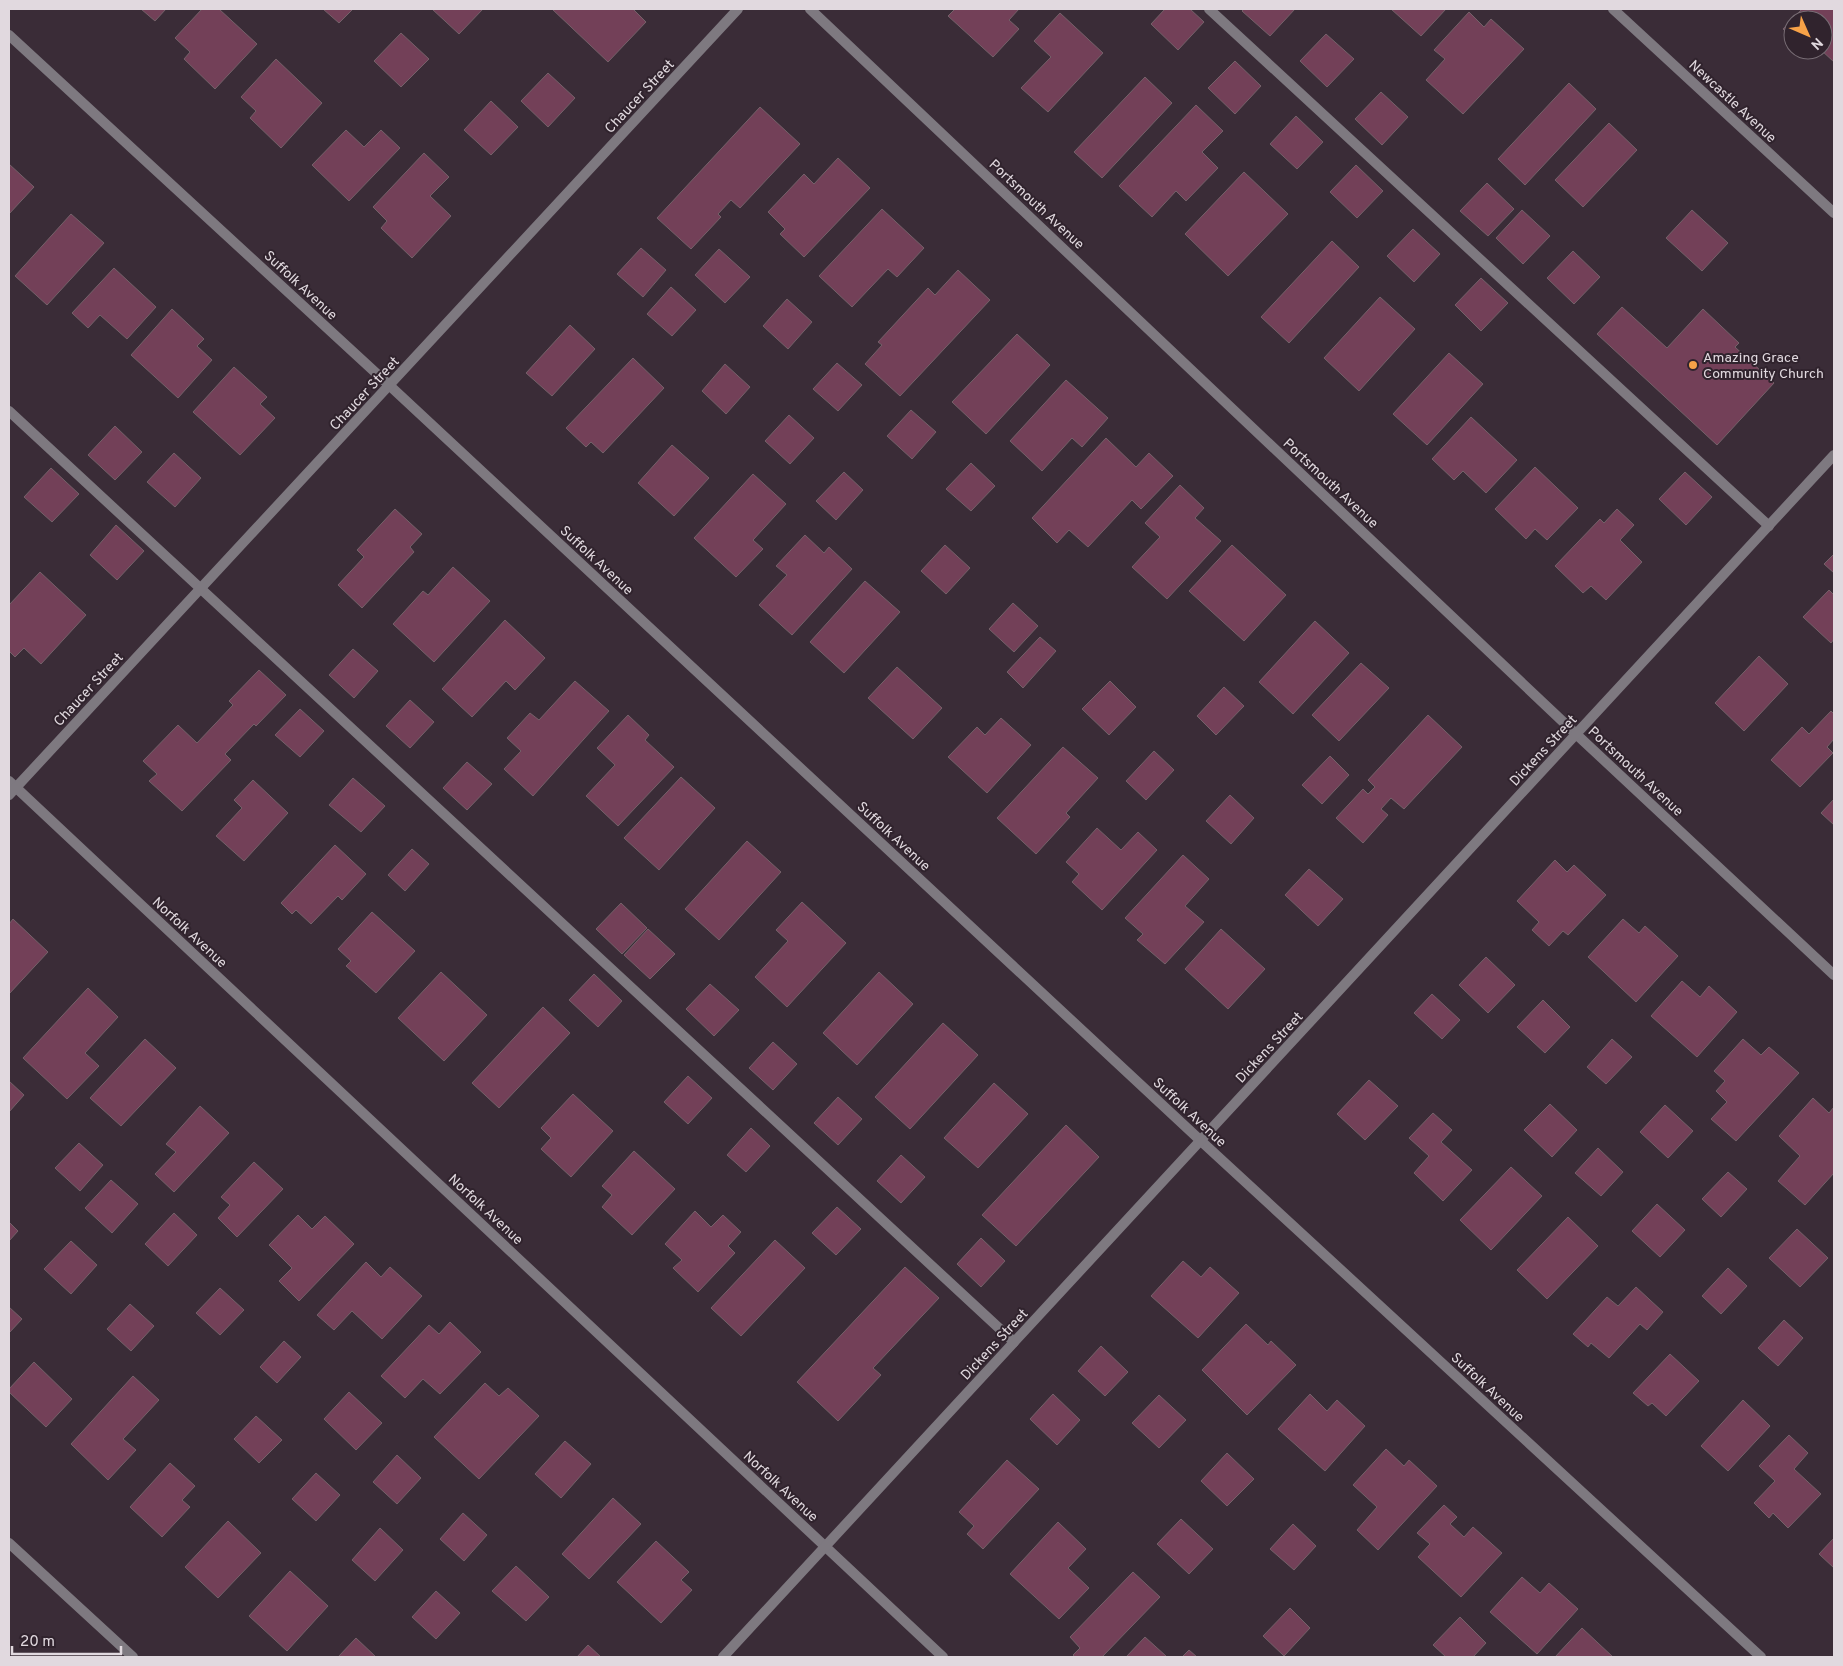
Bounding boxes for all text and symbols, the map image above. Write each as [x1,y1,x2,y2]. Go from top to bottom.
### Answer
north arrow [1783,10,1833,60]
text: N [1807,34,1826,53]
street label: Chaucer Street [602,57,678,137]
street label: Newcastle Avenue [1685,57,1779,147]
street label: Portsmouth Avenue [985,157,1087,254]
street label: Suffolk Avenue [260,248,340,324]
place label: Amazing Grace Community Church [1703,350,1824,383]
street label: Chaucer Street [327,354,403,434]
marker: Amazing Grace Community Church [1687,359,1699,371]
street label: Portsmouth Avenue [1279,436,1381,533]
street label: Suffolk Avenue [556,523,636,599]
street label: Chaucer Street [51,650,127,730]
street label: Dickens Street [1507,712,1581,790]
street label: Portsmouth Avenue [1584,724,1686,821]
street label: Suffolk Avenue [853,799,933,875]
street label: Norfolk Avenue [148,894,230,972]
street label: Dickens Street [1233,1009,1307,1087]
street label: Suffolk Avenue [1149,1075,1229,1151]
street label: Norfolk Avenue [444,1171,526,1249]
street label: Dickens Street [958,1306,1032,1384]
street label: Suffolk Avenue [1447,1350,1527,1426]
street label: Norfolk Avenue [739,1448,821,1526]
scale bar [12,1624,121,1656]
text: 20 m [20,1633,55,1652]

